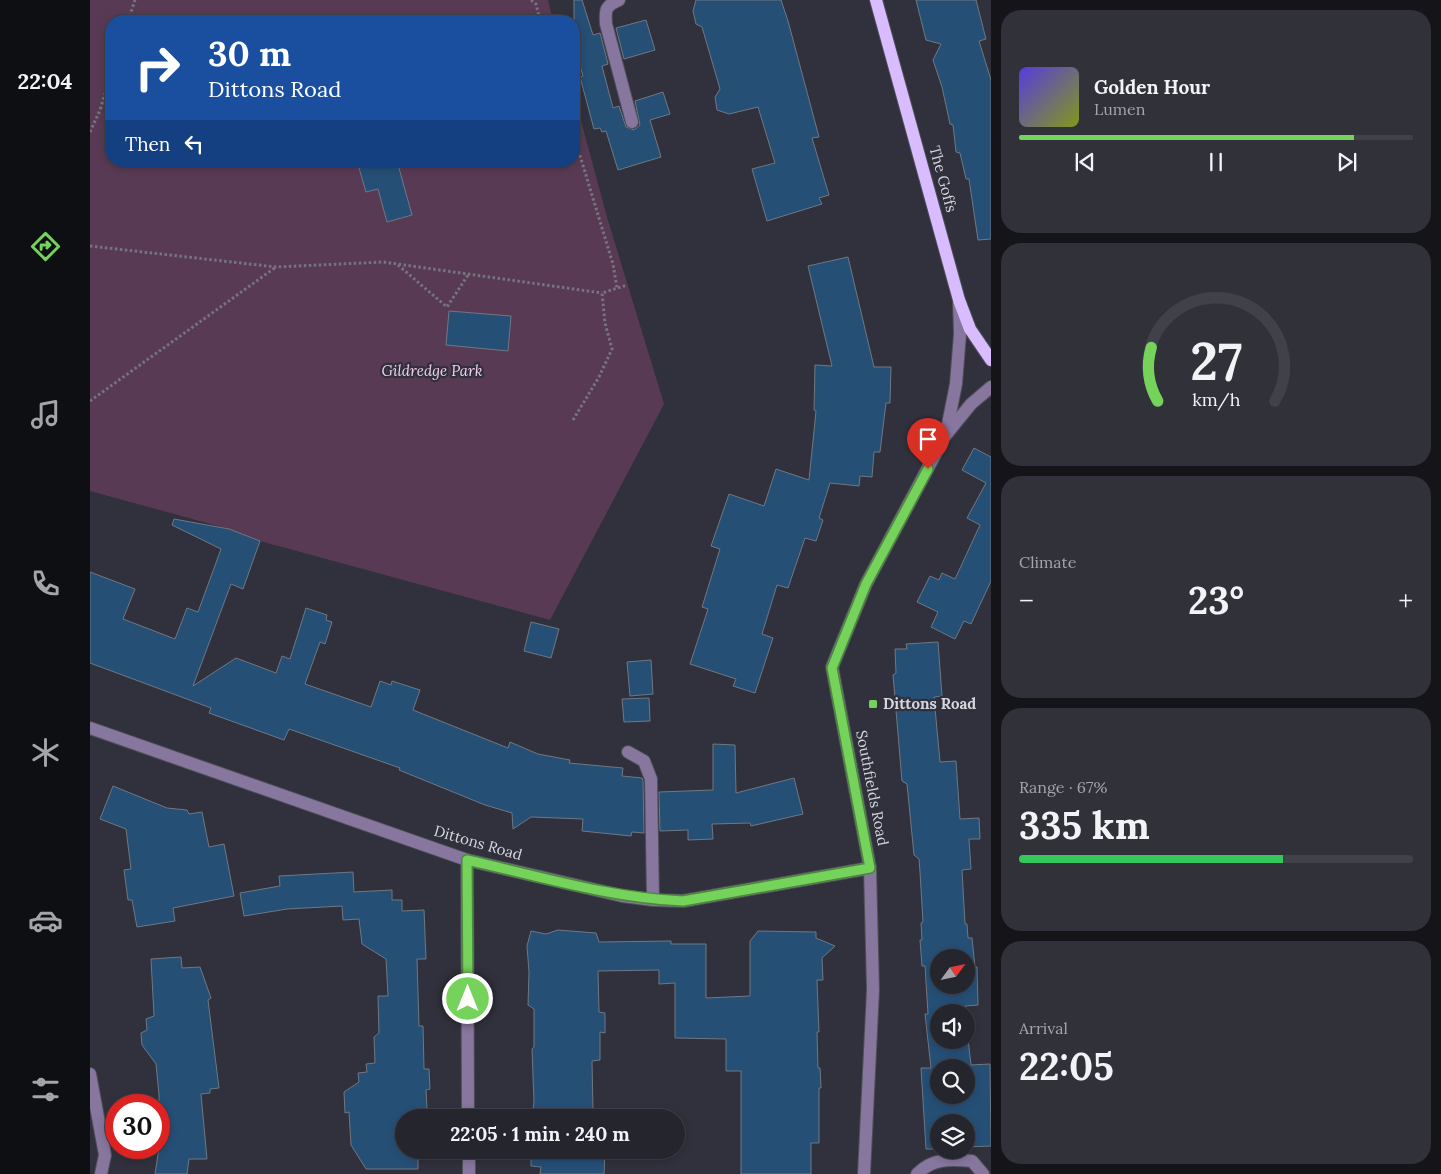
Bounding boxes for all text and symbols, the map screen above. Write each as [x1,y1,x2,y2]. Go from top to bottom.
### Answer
text: 30 m [208,31,291,76]
icon: right [125,35,190,100]
text: 22:04 [18,67,72,95]
text: Dittons Road [208,75,341,103]
text: Golden Hour [1094,75,1210,99]
text: Lumen [1094,99,1146,119]
icon: left [180,130,208,158]
text: Then [125,132,170,156]
street label: The Goffs [926,144,961,214]
icon: previous [1071,148,1099,176]
icon: pause [1202,148,1230,176]
icon: next [1333,148,1361,176]
icon: directions [28,229,63,264]
text: 27 [1190,328,1242,394]
park label: Gildredge Park [381,361,483,380]
text: km/h [1192,388,1240,411]
icon: music [28,397,63,432]
pin [907,418,949,469]
icon: arrive [914,425,942,453]
text: Climate [1019,552,1076,572]
icon: phone [28,566,63,601]
text: 23° [1188,576,1244,624]
text: − [1019,583,1034,619]
text: + [1398,583,1413,619]
place label: Dittons Road [883,694,976,713]
marker: Dittons Road [867,698,879,710]
street label: Southfields Road [852,729,893,847]
icon: climate [28,735,63,770]
text: Range · 67% [1019,777,1107,797]
text: 335 km [1019,801,1150,849]
street label: Dittons Road [432,821,524,864]
icon: car [28,903,63,938]
north arrow [930,949,975,994]
map controls [930,949,975,1159]
position arrow [441,972,493,1024]
button: sound [930,1004,975,1049]
text: Arrival [1019,1018,1068,1038]
text: 22:05 [1019,1042,1114,1090]
button: search [930,1059,975,1104]
icon: filters [28,1072,63,1107]
speed limit sign: 30 [105,1094,170,1159]
button: layers [930,1114,975,1159]
text: 22:05 · 1 min · 240 m [450,1122,630,1146]

